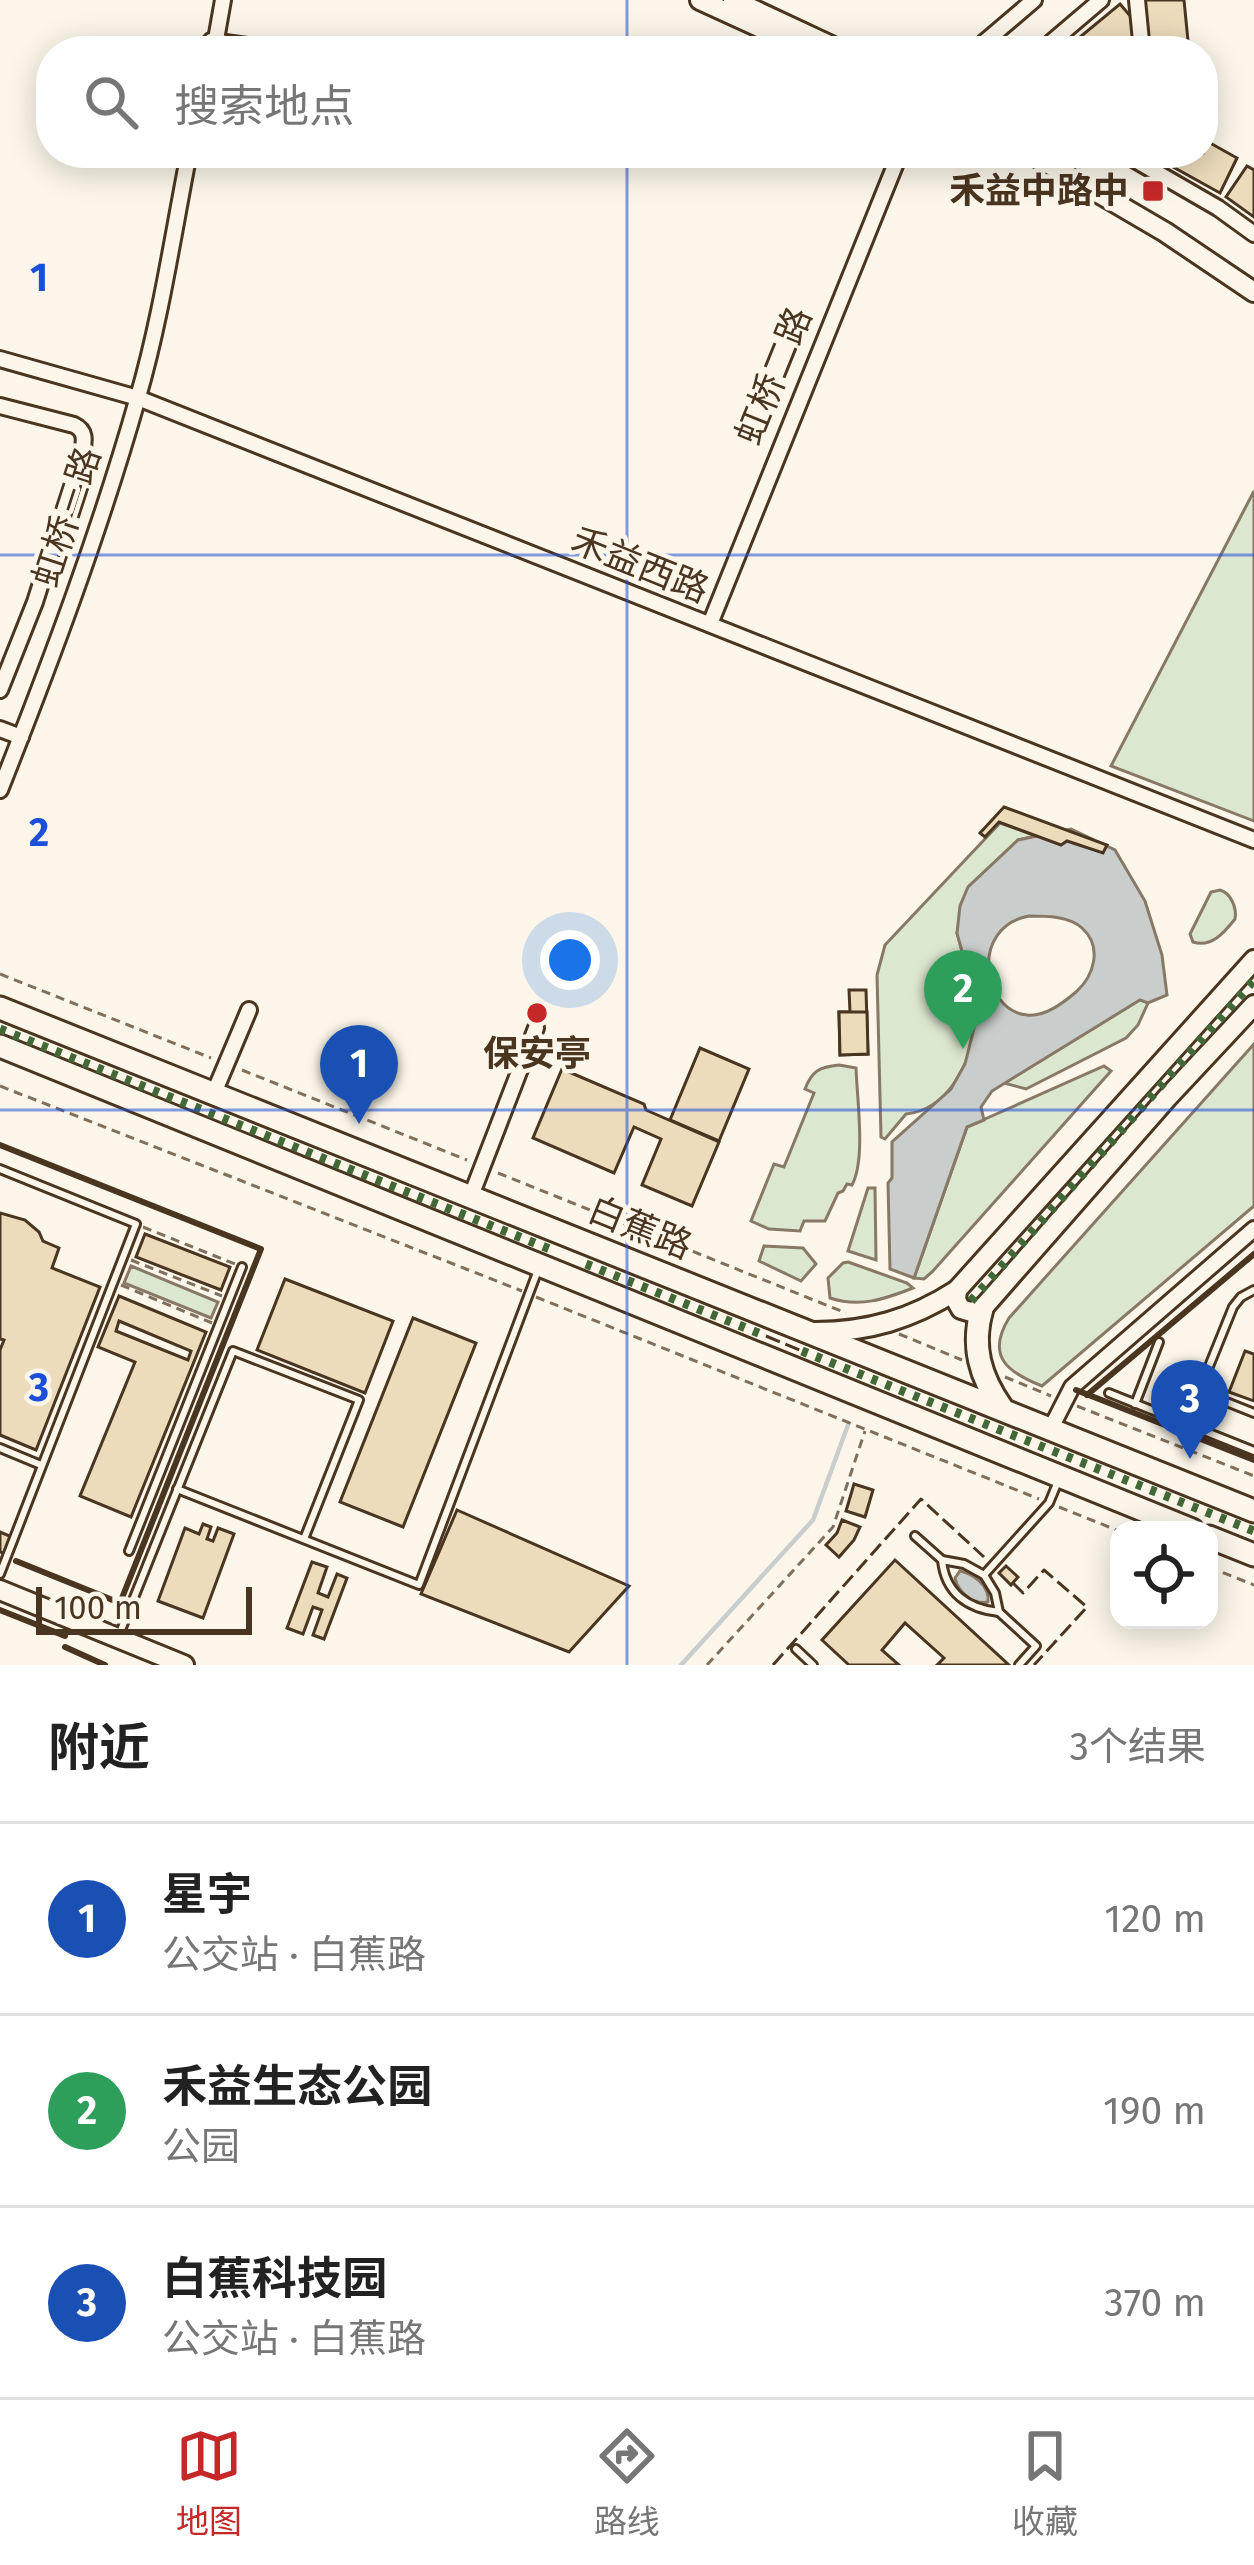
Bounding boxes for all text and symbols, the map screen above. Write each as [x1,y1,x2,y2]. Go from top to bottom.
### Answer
search box [36,36,1218,168]
icon: search [78,69,144,135]
text: 搜索地点 [174,80,354,134]
place label: 禾益中路中 [949,169,1129,213]
marker: 禾益中路中 [1140,178,1166,204]
text: 1 [30,255,48,301]
street label: 虹桥二路 [727,301,821,451]
street label: 虹桥三路 [24,442,110,592]
street label: 禾益西路 [565,518,715,612]
text: 2 [29,810,49,856]
your location [540,930,600,990]
pin: 2 [924,950,1002,1049]
marker: 保安亭 [524,1000,550,1026]
pin: 1 [320,1025,398,1124]
place label: 保安亭 [483,1032,591,1076]
street label: 白蕉路 [582,1187,698,1269]
pin: 3 [1151,1360,1229,1459]
text: 3 [28,1365,49,1411]
map controls [1110,1521,1218,1629]
button: locate [1110,1521,1218,1629]
scale bar [36,1581,252,1634]
text: 100 m [54,1588,142,1628]
text: 附近 [48,1717,150,1779]
text: 3个结果 [1070,1724,1206,1770]
text: 星宇 [162,1868,252,1922]
text: 1 [78,1896,96,1942]
text: 120 m [1104,1896,1206,1942]
text: 公交站 · 白蕉路 [162,1932,426,1978]
text: 禾益生态公园 [162,2060,432,2114]
text: 2 [77,2088,97,2134]
text: 190 m [1103,2088,1206,2134]
text: 公园 [162,2124,240,2170]
text: 白蕉科技园 [162,2252,387,2306]
text: 3 [77,2280,97,2326]
text: 370 m [1104,2280,1206,2326]
text: 公交站 · 白蕉路 [162,2316,426,2362]
tab: 地图 [176,2423,242,2543]
tab: 路线 [594,2423,660,2543]
tab: 收藏 [1012,2423,1078,2543]

